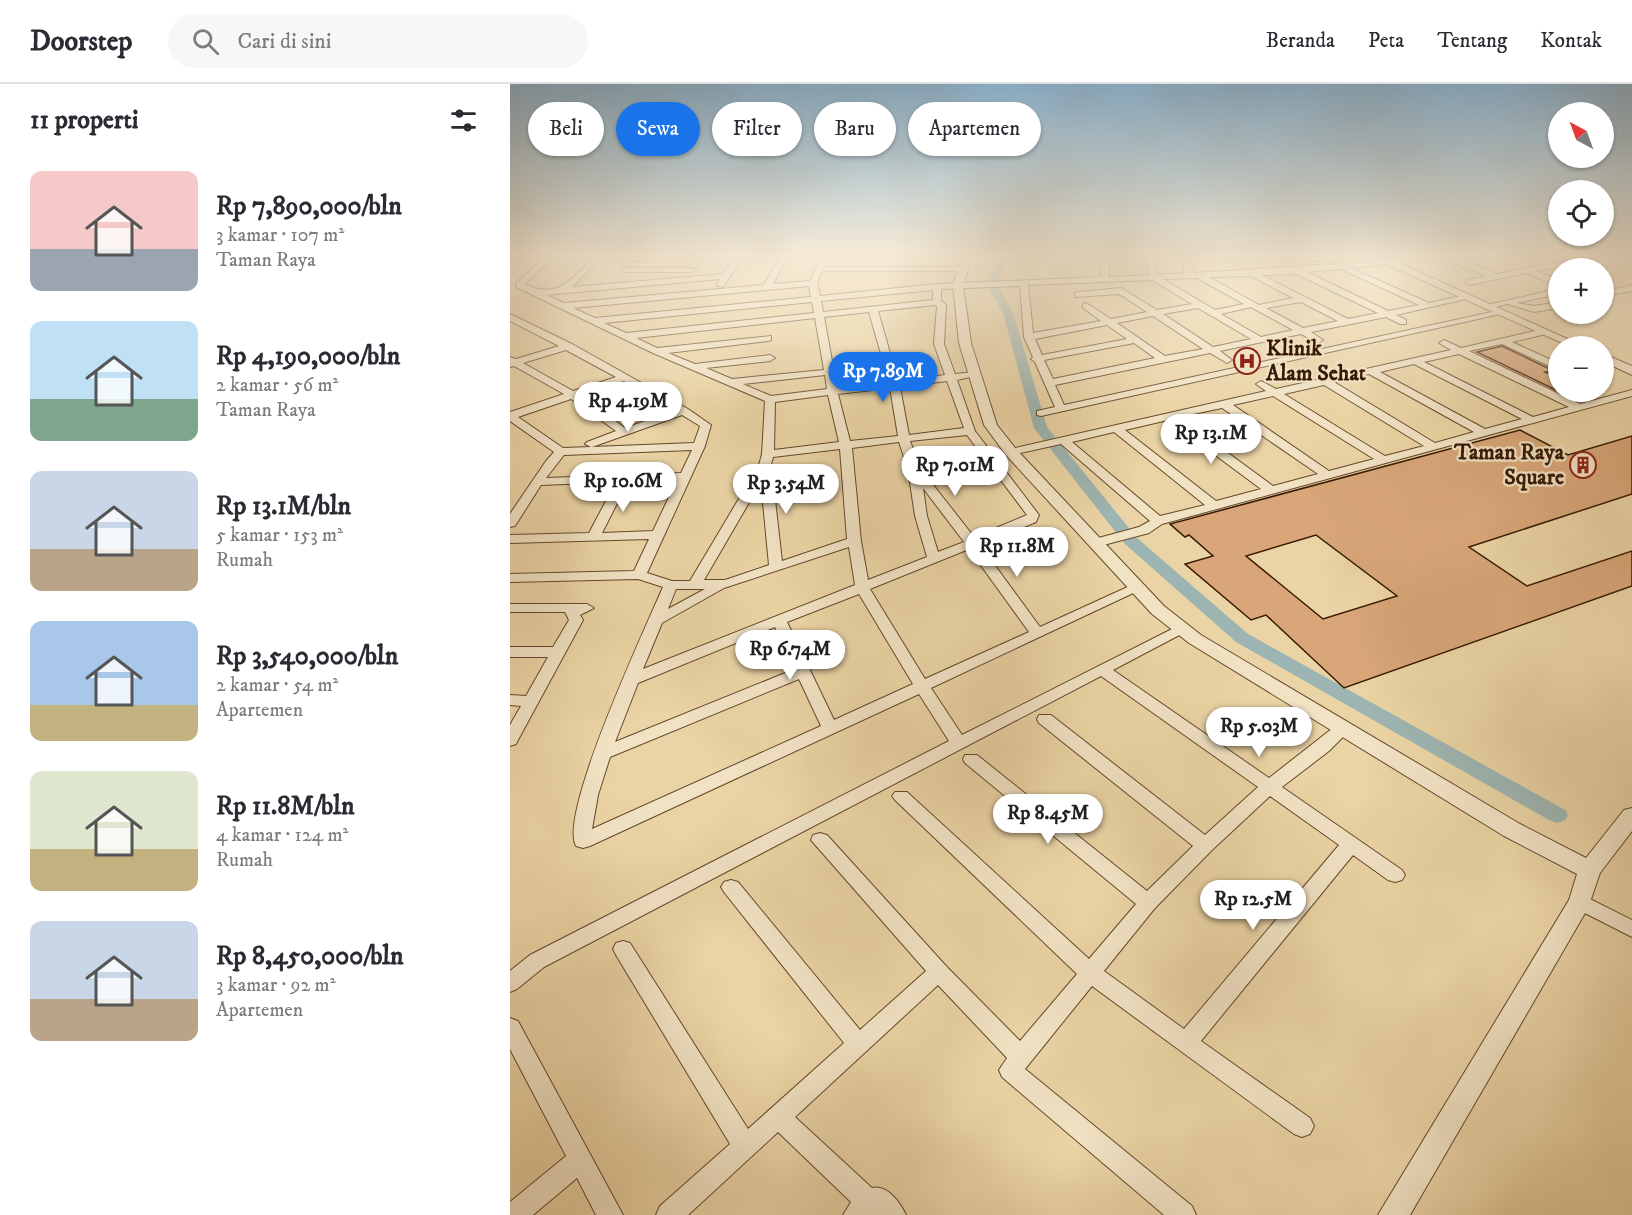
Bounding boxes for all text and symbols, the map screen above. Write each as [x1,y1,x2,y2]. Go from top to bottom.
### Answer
search box [168,14,588,68]
text: Doorstep [30,24,132,59]
icon: search [189,25,222,58]
text: Cari di sini [237,28,332,55]
text: Beranda [1266,28,1335,54]
text: Peta [1368,28,1404,54]
text: Tentang [1437,28,1507,54]
text: Kontak [1540,28,1602,54]
chip: Beli [528,102,604,156]
chip: Sewa [616,102,700,156]
chip: Filter [712,102,802,156]
chip: Baru [814,102,896,156]
chip: Apartemen [908,102,1041,156]
north arrow [1548,102,1614,168]
map controls [1548,102,1614,402]
text: 11 properti [30,104,138,137]
icon: filters [447,104,480,137]
button: locate [1548,180,1614,246]
text: Rp 7,890,000/bln [216,190,402,223]
icon: home [78,195,150,267]
text: 3 kamar · 107 m² [216,223,344,248]
text: Taman Raya [216,248,316,273]
button: + [1548,258,1614,324]
place label: Klinik Alam Sehat [1265,335,1366,387]
button: − [1548,336,1614,402]
text: Rp 4,190,000/bln [216,340,400,373]
icon: home [78,345,150,417]
hospital icon: Klinik Alam Sehat [1232,346,1262,376]
pin: Rp 7.89M [821,352,945,403]
text: Rp 7.89M [842,359,924,384]
text: 2 kamar · 56 m² [216,373,338,398]
pin: Rp 4.19M [566,382,690,433]
text: Rp 4.19M [588,389,668,414]
text: Taman Raya [216,398,316,423]
pin: Rp 13.1M [1149,414,1273,465]
text: Rp 13.1M [1175,421,1247,446]
place label: Taman Raya Square [1453,439,1565,491]
pin: Rp 7.01M [893,446,1017,497]
building icon: Taman Raya Square [1568,450,1598,480]
text: Rp 7.01M [915,453,995,478]
pin: Rp 10.6M [561,462,685,513]
pin: Rp 3.54M [724,464,848,515]
text: Rp 10.6M [583,469,663,494]
text: Rp 3.54M [747,471,825,496]
text: Rp 13.1M/bln [216,490,351,523]
icon: home [78,495,150,567]
text: 5 kamar · 153 m² [216,523,343,548]
pin: Rp 11.8M [955,527,1079,578]
text: Rp 11.8M [979,534,1055,559]
text: Rumah [216,548,273,573]
pin: Rp 6.74M [728,630,852,681]
text: Rp 6.74M [749,637,831,662]
text: Rp 3,540,000/bln [216,640,398,673]
icon: home [78,645,150,717]
text: 2 kamar · 54 m² [216,673,338,698]
text: Apartemen [216,698,303,723]
pin: Rp 5.03M [1197,707,1321,758]
text: Rp 5.03M [1220,714,1298,739]
text: Rp 11.8M/bln [216,790,354,823]
pin: Rp 8.45M [986,794,1110,845]
icon: home [78,795,150,867]
text: Rp 8.45M [1007,801,1089,826]
text: 4 kamar · 124 m² [216,823,348,848]
text: Rumah [216,848,273,873]
pin: Rp 12.5M [1191,880,1315,931]
text: Rp 12.5M [1214,887,1292,912]
text: Rp 8,450,000/bln [216,940,404,973]
icon: home [78,945,150,1017]
text: 3 kamar · 92 m² [216,973,336,998]
text: Apartemen [216,998,303,1023]

